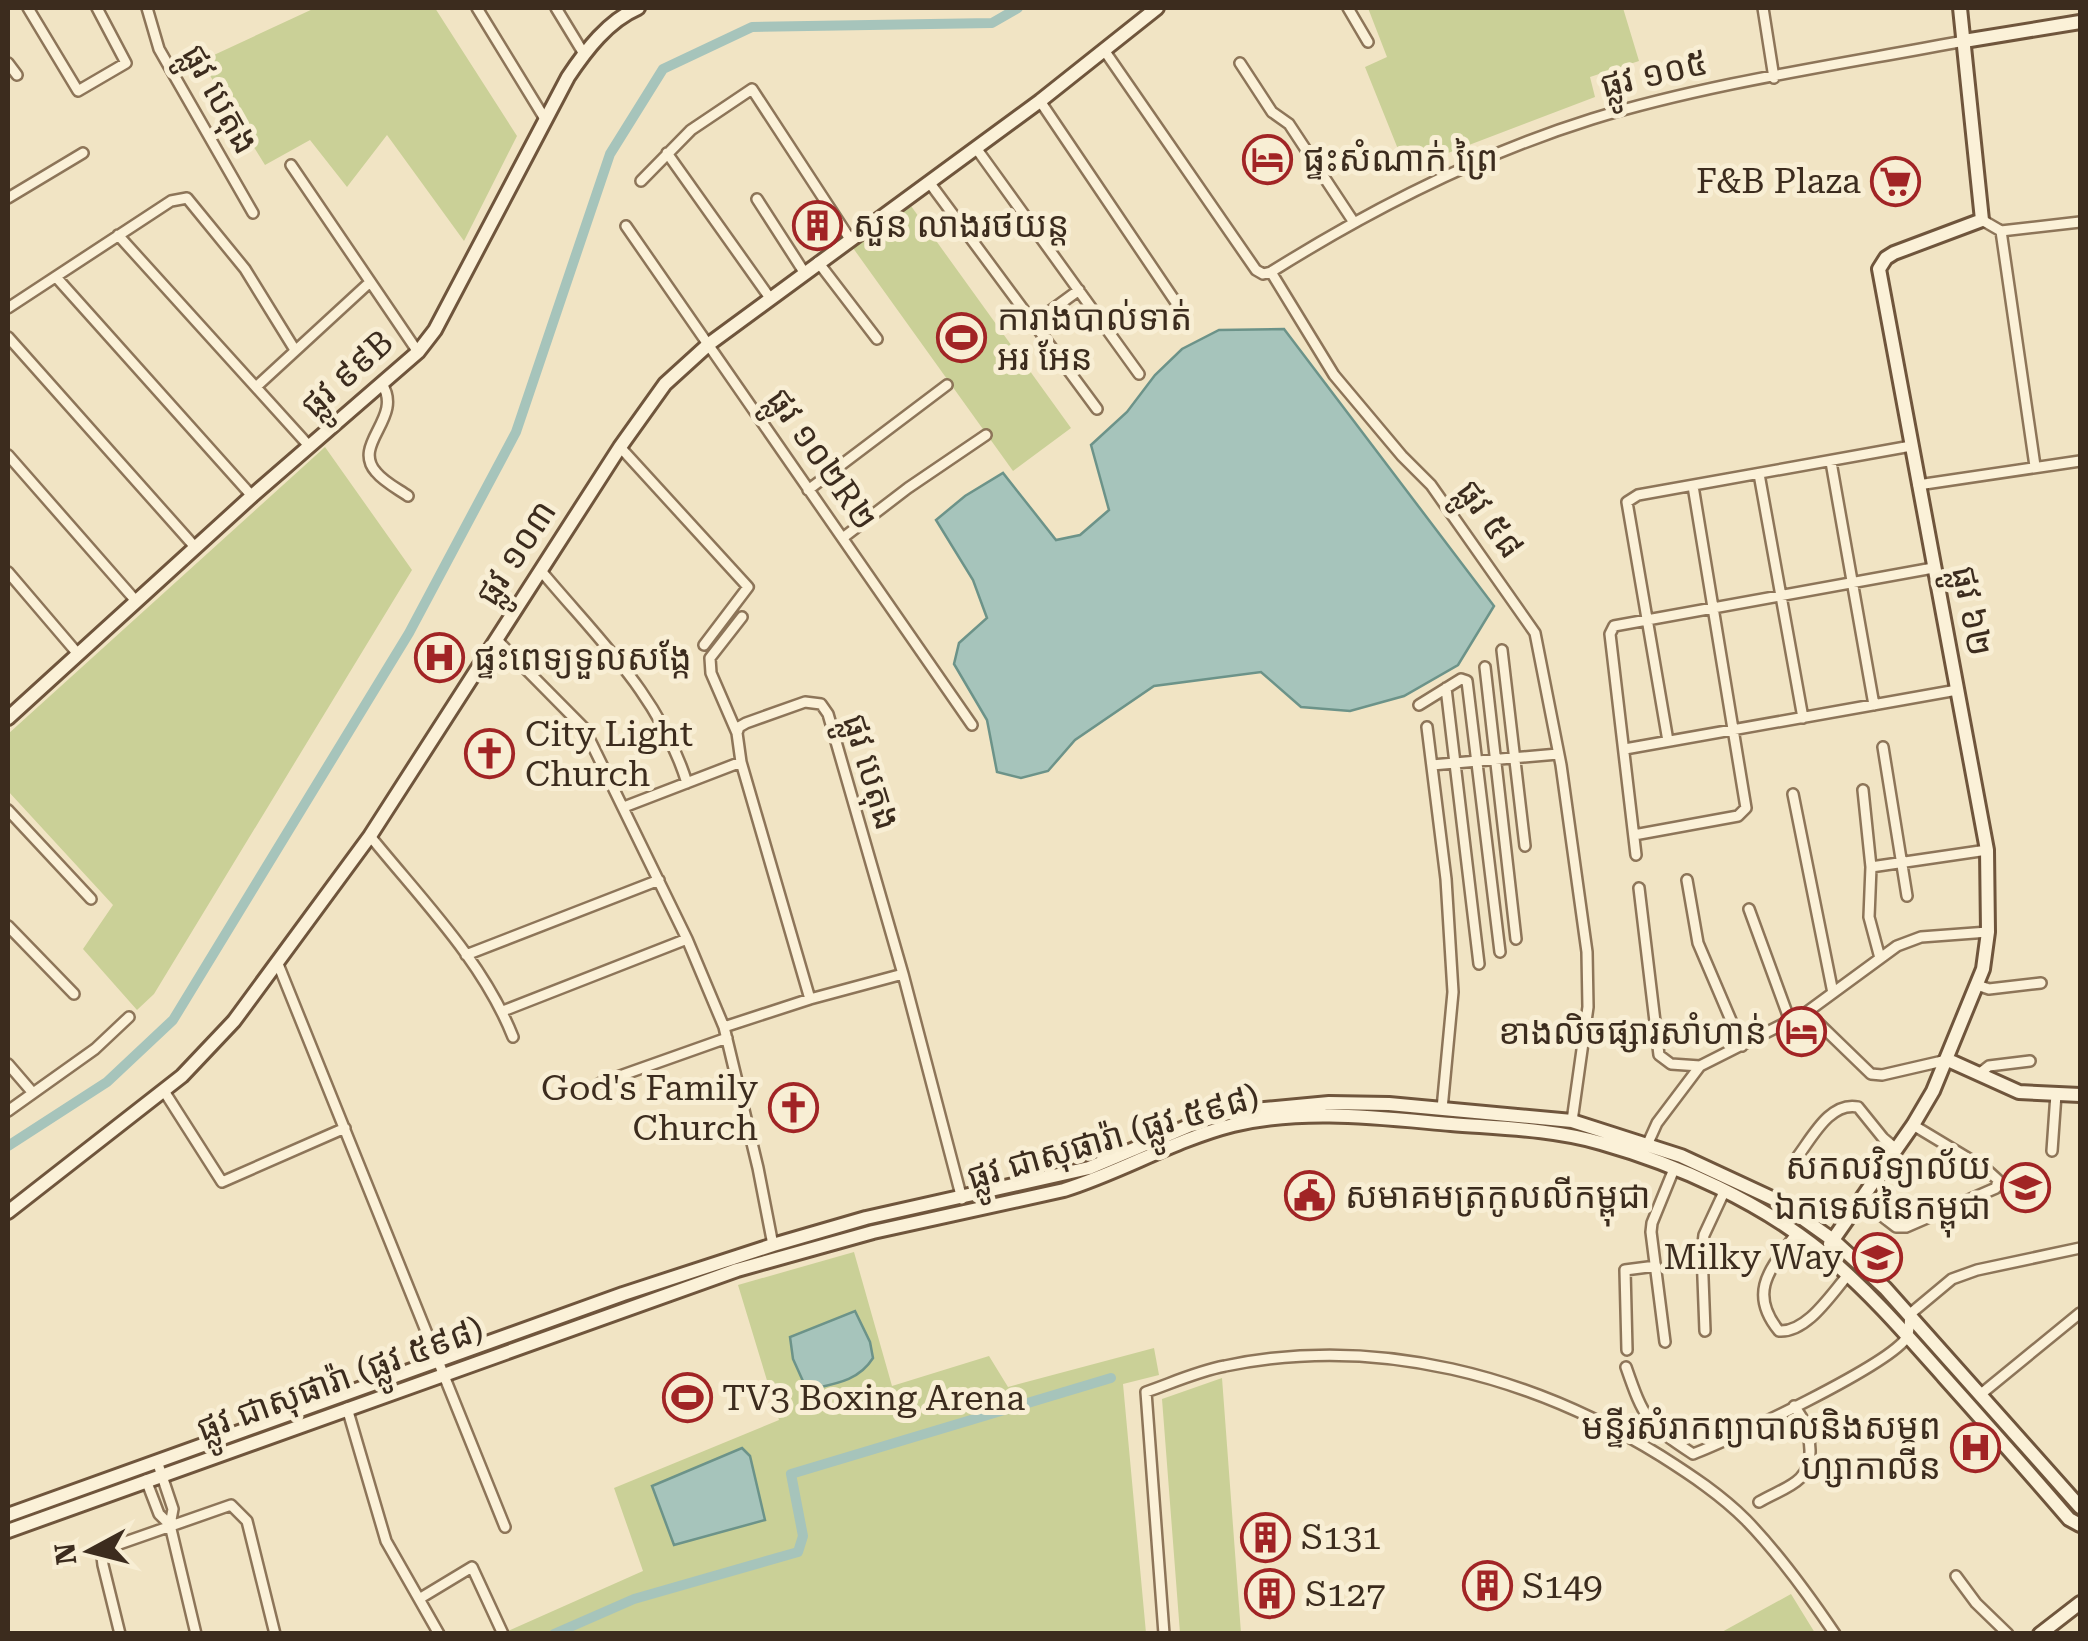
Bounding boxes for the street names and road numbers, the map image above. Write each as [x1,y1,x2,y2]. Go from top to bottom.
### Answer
street label: ផ្លូវ បេតុង [164,37,267,166]
street label: ផ្លូវ ១០៥ [1596,42,1714,116]
street label: ផ្លូវ ៩៩B [292,322,409,434]
street label: ផ្លូវ ១០២R២ [750,380,886,544]
street label: ផ្លូវ ៥៨ [1439,472,1532,572]
street label: ផ្លូវ ១០៣ [467,493,574,619]
street label: ផ្លូវ ៦២ [1933,562,2001,662]
street label: ផ្លូវ បេតុង [824,709,908,838]
street label: ផ្លូវ ជាសុផារ៉ា (ផ្លូវ ៥៩៨) [962,1076,1267,1208]
street label: ផ្លូវ ជាសុផារ៉ា (ផ្លូវ ៥៩៨) [191,1308,492,1460]

